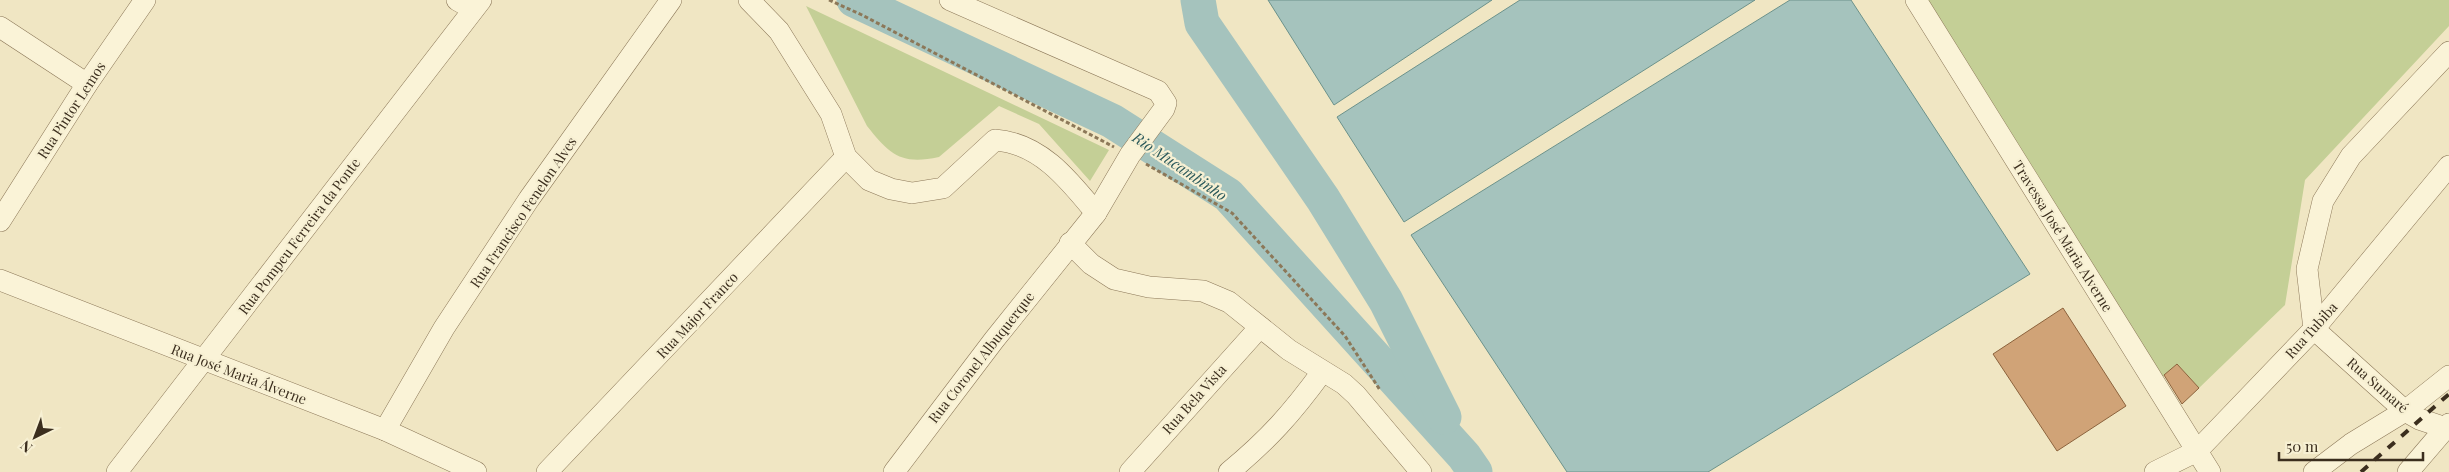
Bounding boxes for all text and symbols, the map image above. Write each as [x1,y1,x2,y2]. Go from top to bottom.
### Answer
street label: Rua Pintor Lemos [33,58,109,162]
water label: Rio Mucambinho [1128,126,1231,205]
street label: Rua Francisco Fenelon Alves [465,133,581,291]
street label: Rua Pompeu Ferreira da Ponte [234,154,364,318]
street label: Travessa José Maria Alverne [2009,157,2117,315]
street label: Rua Major Franco [652,268,742,362]
street label: Rua Coronel Albuquerque [924,287,1038,427]
street label: Rua Tubiba [2281,298,2341,362]
street label: Rua José Maria Álverne [168,339,310,409]
street label: Rua Sumaré [2343,353,2413,417]
street label: Rua Bela Vista [1158,360,1230,438]
north arrow [10,412,60,462]
scale bar [2279,430,2423,462]
text: 50 m [2286,436,2319,456]
text: N [16,437,36,457]

